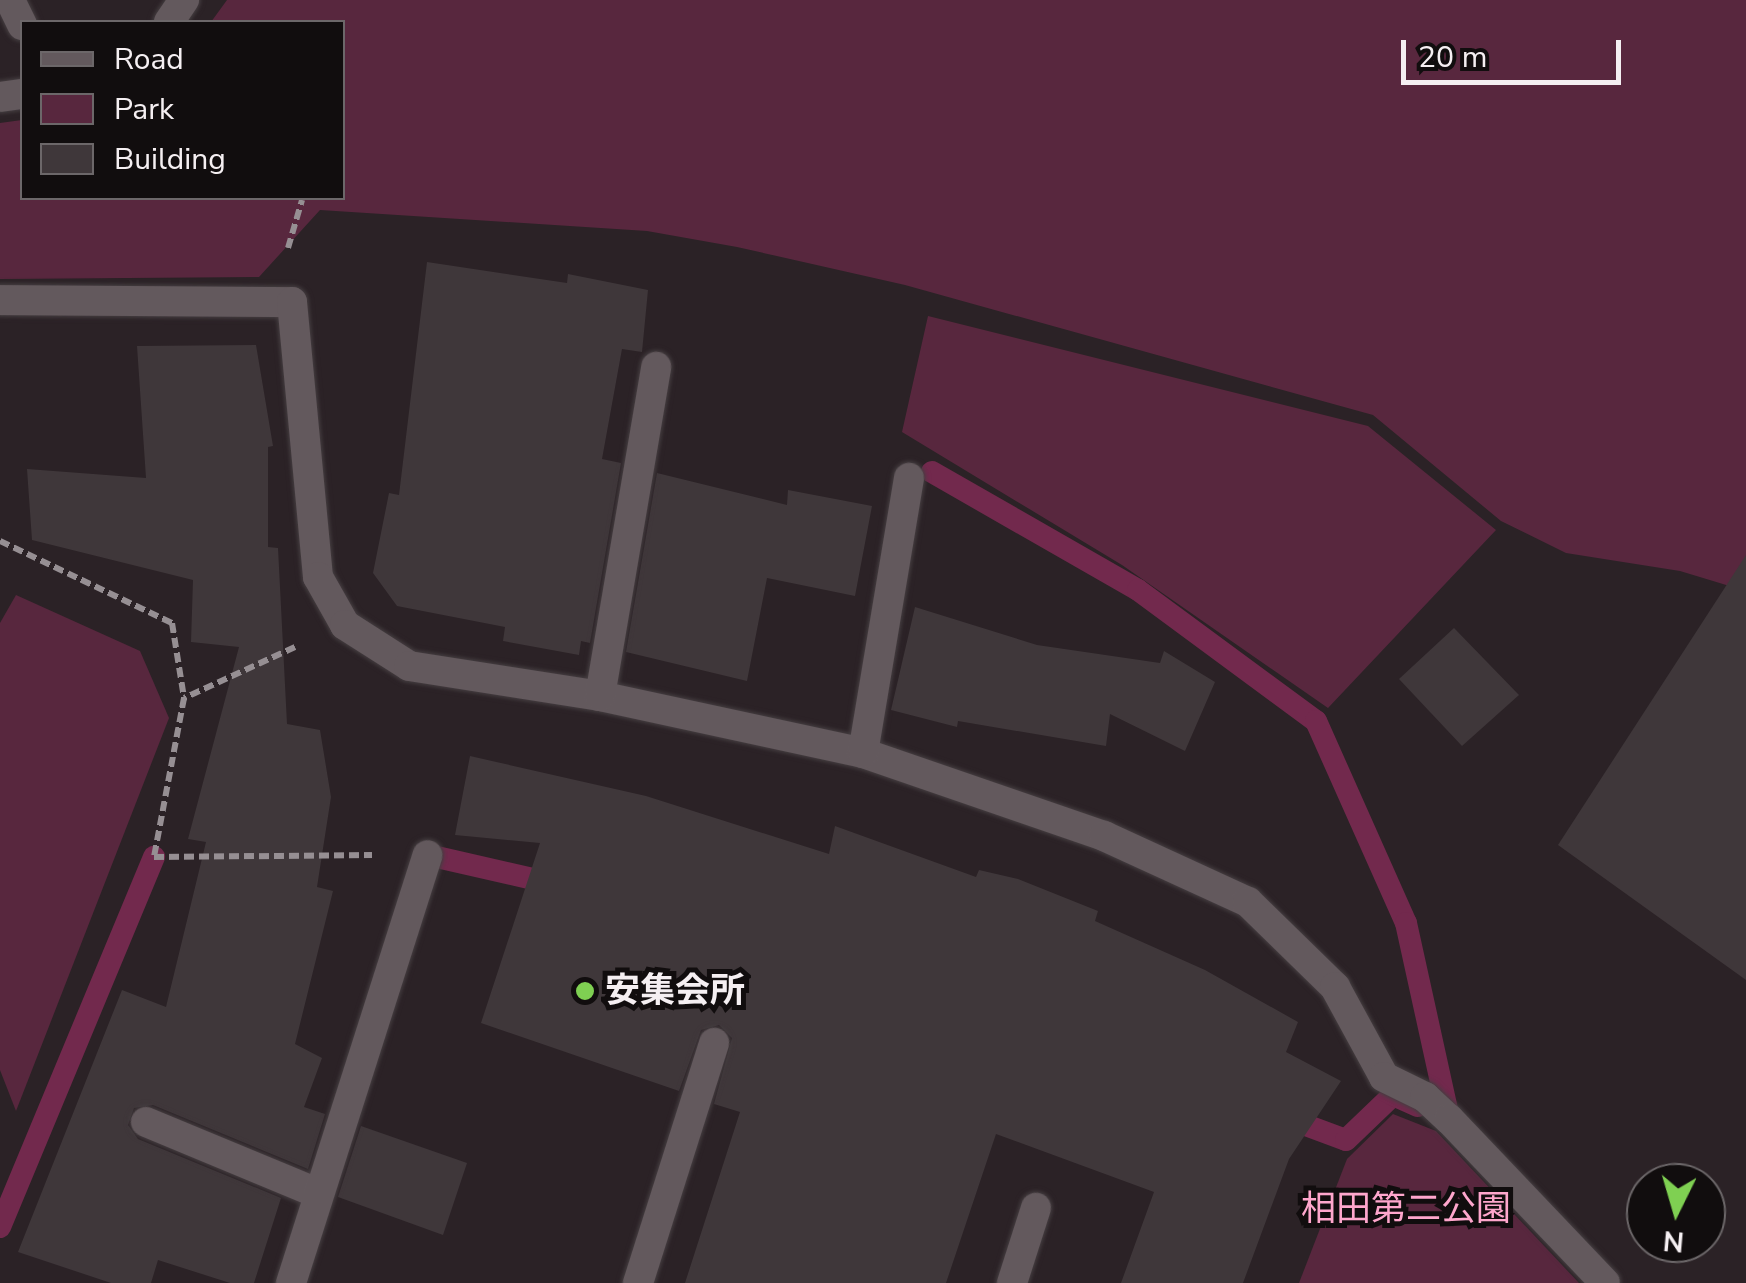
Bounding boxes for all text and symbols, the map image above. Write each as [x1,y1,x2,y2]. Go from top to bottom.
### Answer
legend [20,20,345,200]
scale bar [1406,20,1626,82]
text: 20 m [1418,37,1487,78]
text: Road [114,39,184,80]
text: Park [114,89,174,130]
text: Building [114,139,226,180]
place label: 安集会所 [605,970,745,1012]
marker: 安集会所 [574,980,596,1002]
north arrow [1626,1163,1726,1263]
park label: 相田第二公園 [1301,1188,1511,1230]
text: N [1661,1221,1686,1261]

